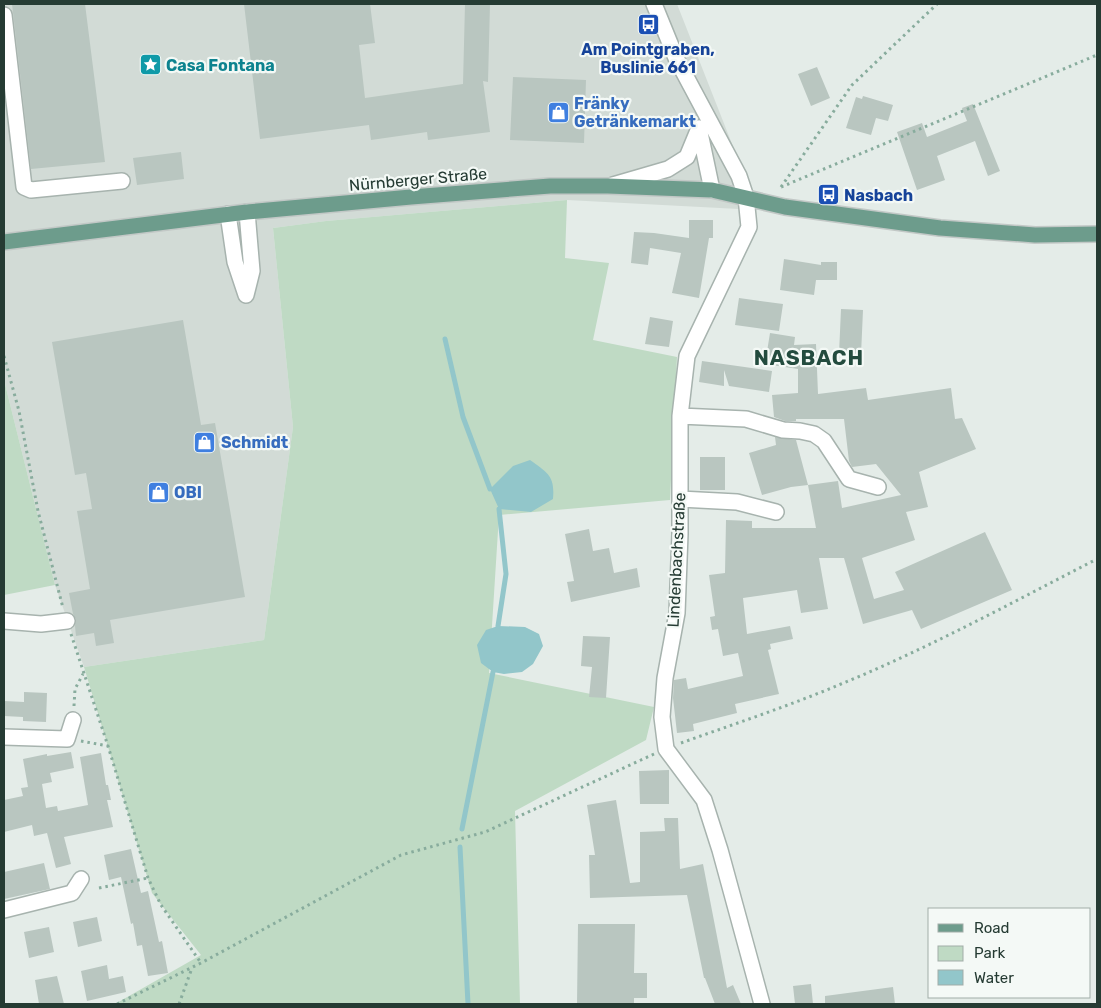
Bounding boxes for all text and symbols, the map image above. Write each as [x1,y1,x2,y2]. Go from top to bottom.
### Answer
bus stop icon: Am Pointgraben, Buslinie 661 [636,13,660,37]
place label: Am Pointgraben, Buslinie 661 [581,40,715,77]
place icon: Casa Fontana [138,53,162,77]
place label: Casa Fontana [166,56,275,75]
place label: Fränky Getränkemarkt [574,94,697,131]
shop icon: Fränky Getränkemarkt [546,100,570,124]
street label: Nürnberger Straße [348,164,488,195]
bus stop icon: Nasbach [816,183,840,207]
place label: Nasbach [844,186,913,205]
district label: NASBACH [754,345,864,370]
shop icon: Schmidt [193,430,217,454]
place label: Schmidt [221,433,289,452]
shop icon: OBI [146,480,170,504]
place label: OBI [174,483,202,502]
street label: Lindenbachstraße [663,492,690,628]
legend [928,908,1091,998]
text: Road [974,919,1010,937]
text: Park [974,944,1005,962]
text: Water [974,969,1014,987]

